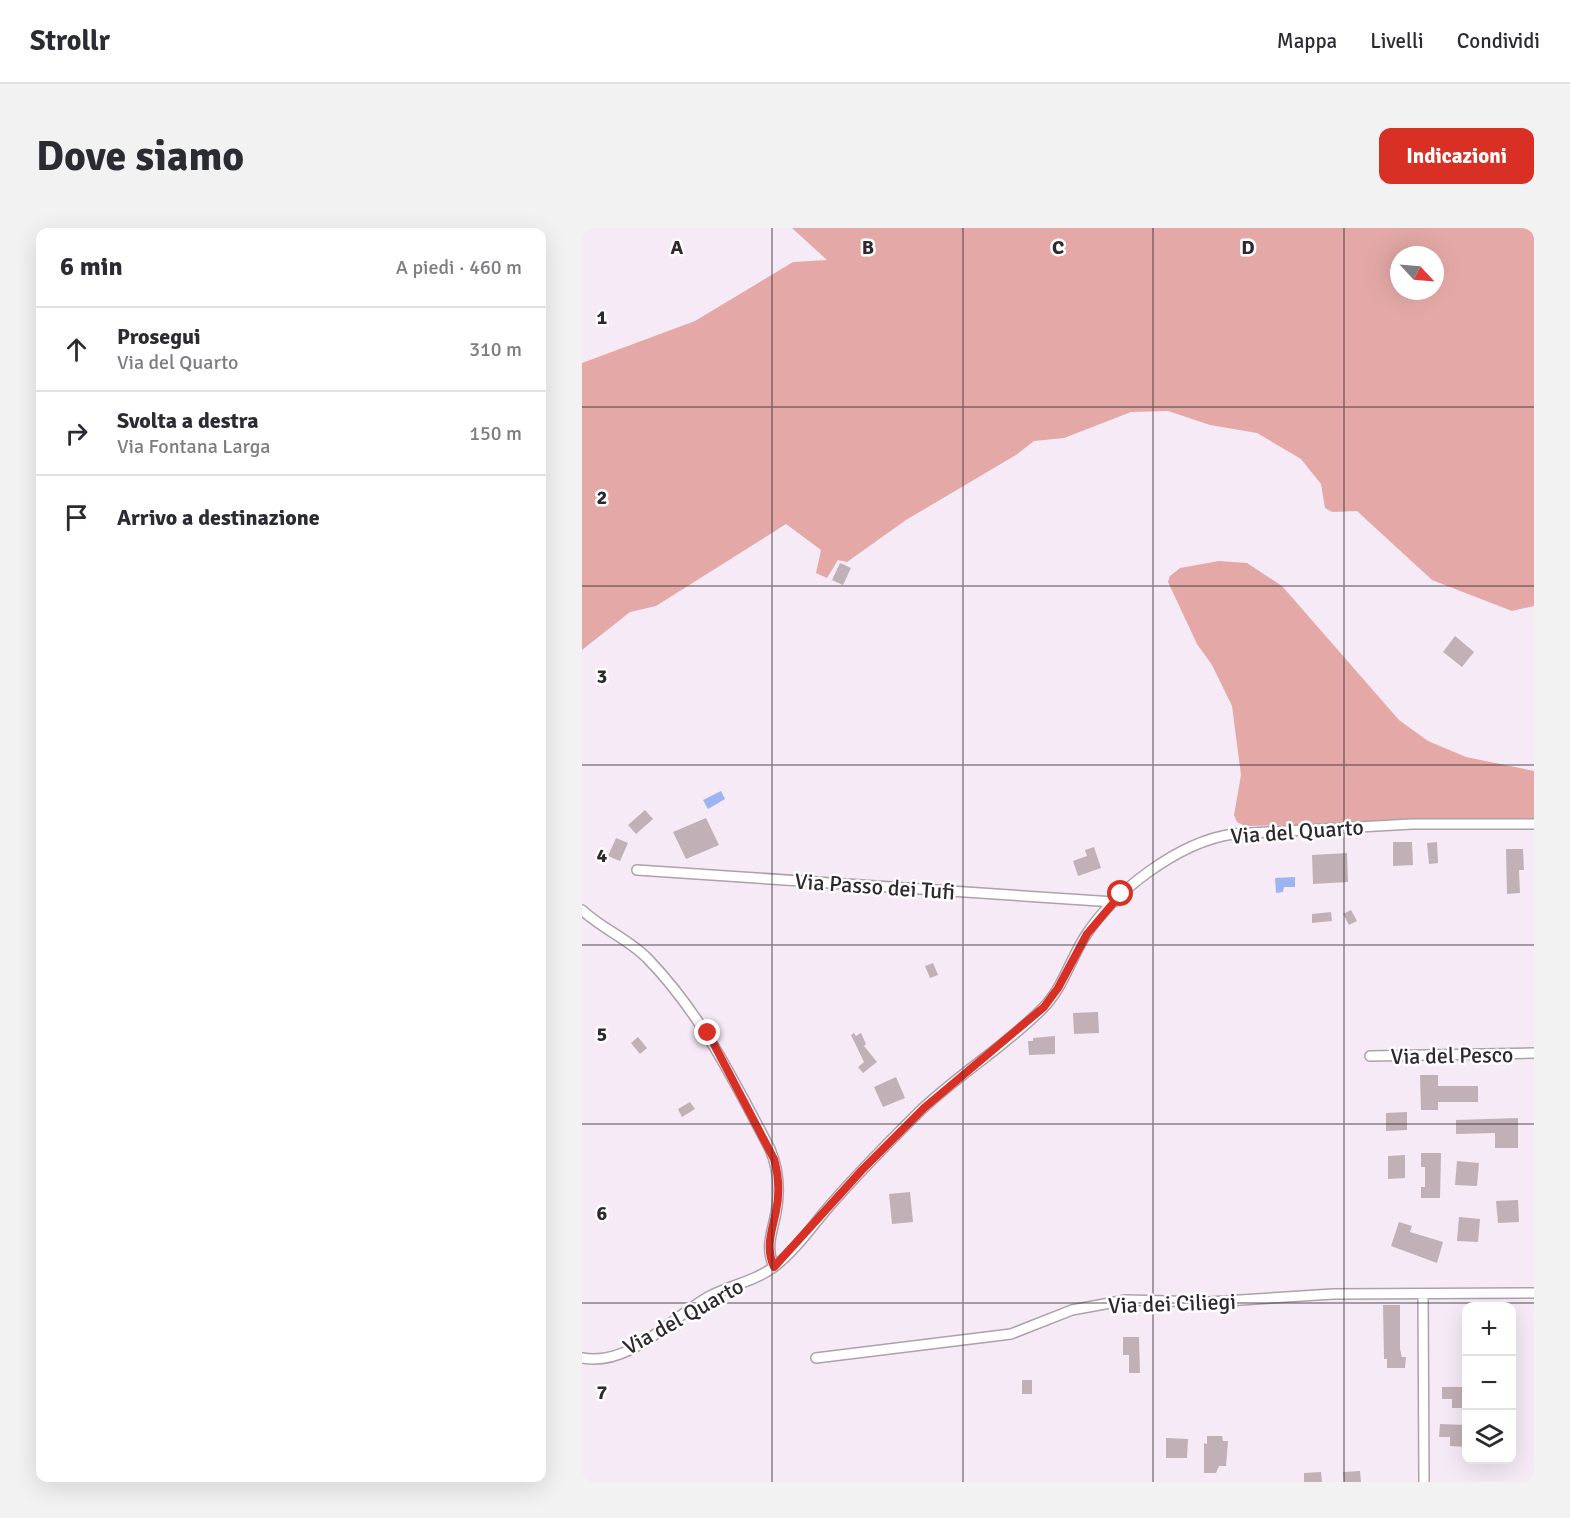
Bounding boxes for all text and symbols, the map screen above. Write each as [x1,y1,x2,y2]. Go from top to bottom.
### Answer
text: Strollr [30,24,110,58]
text: Mappa [1277,28,1337,54]
text: Livelli [1370,28,1424,54]
text: Condividi [1457,28,1540,54]
button: Indicazioni [1379,128,1534,184]
text: Dove siamo [36,131,244,182]
text: A [671,235,684,260]
text: B [862,235,874,260]
text: C [1052,235,1064,260]
text: D [1241,235,1255,260]
north arrow [1390,246,1444,300]
text: 6 min [60,251,123,283]
text: A piedi · 460 m [396,255,522,280]
text: 1 [597,305,608,330]
text: Prosegui [117,323,201,350]
icon: ahead [60,333,93,366]
text: 310 m [469,337,522,362]
text: Via del Quarto [117,350,238,375]
text: Svolta a destra [117,407,258,434]
icon: right [60,417,93,450]
text: 150 m [469,421,522,446]
text: Via Fontana Larga [117,434,270,459]
text: 2 [597,485,607,510]
icon: arrive [60,501,93,534]
text: Arrivo a destinazione [117,504,320,531]
text: 3 [597,664,607,689]
street label: Via del Quarto [1229,813,1365,850]
text: 4 [597,843,608,868]
street label: Via Passo dei Tufi [794,867,956,906]
route start [1107,880,1133,906]
route end [694,1019,720,1045]
text: 5 [597,1022,607,1047]
street label: Via del Pesco [1390,1041,1514,1070]
text: 6 [597,1201,608,1226]
street label: Via del Quarto [618,1272,748,1361]
street label: Via dei Ciliegi [1108,1288,1237,1319]
map controls [1462,1302,1516,1464]
button: + [1462,1302,1516,1356]
button: − [1462,1356,1516,1410]
text: 7 [597,1380,608,1405]
button: layers [1462,1410,1516,1464]

